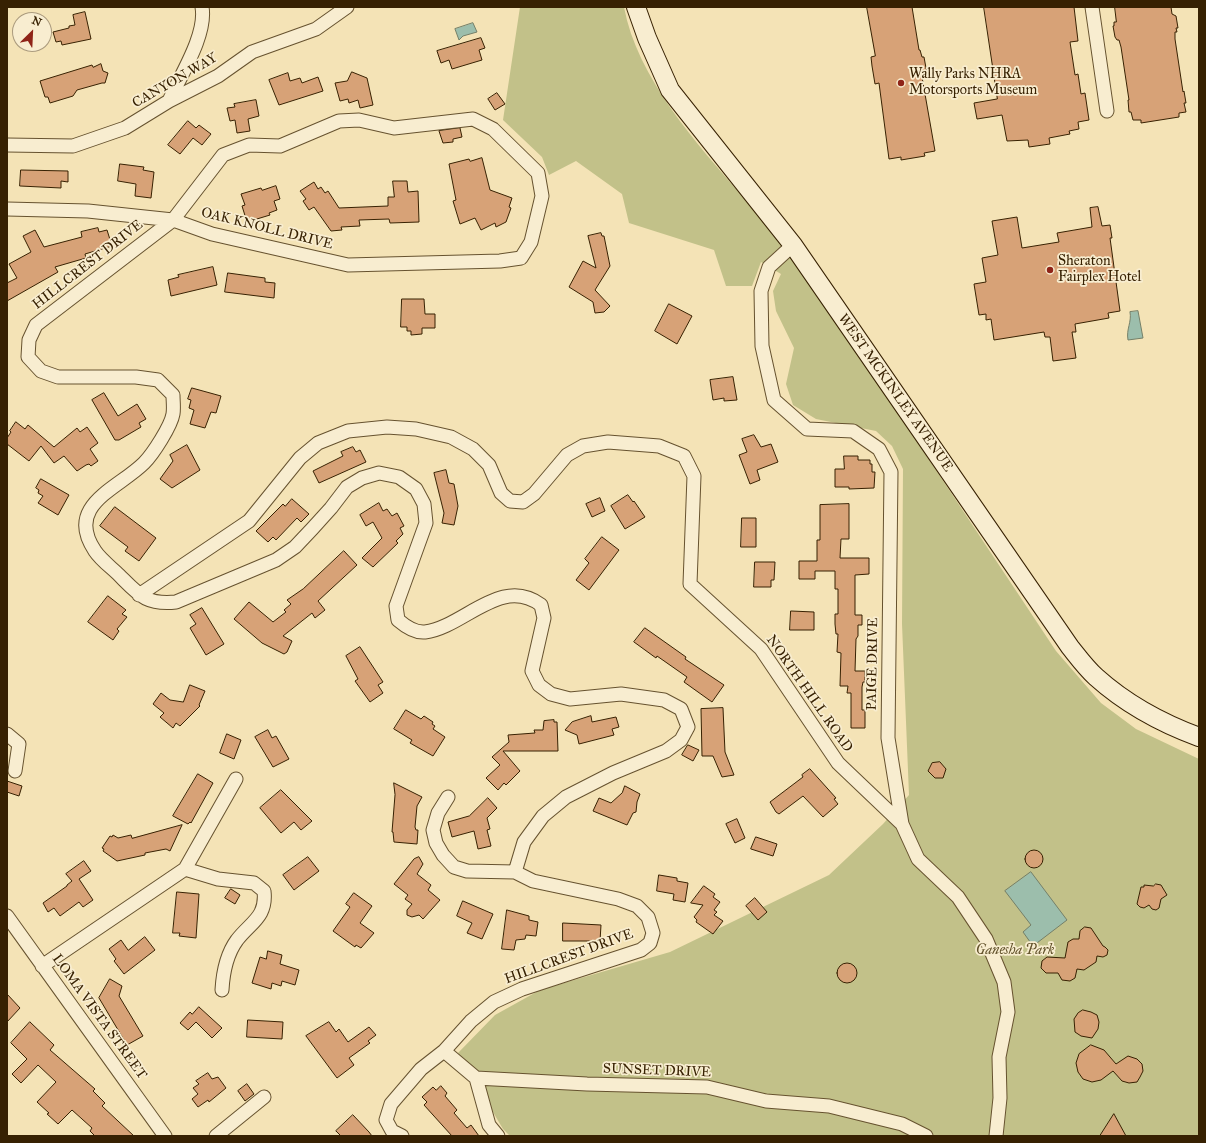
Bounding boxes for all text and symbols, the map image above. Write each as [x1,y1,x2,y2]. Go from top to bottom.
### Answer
north arrow [12,12,52,52]
text: N [30,14,44,29]
street label: CANYON WAY [129,50,221,112]
place label: Wally Parks NHRA Motorsports Museum [909,67,1037,100]
marker: Wally Parks NHRA Motorsports Museum [896,78,906,88]
street label: OAK KNOLL DRIVE [199,204,335,254]
street label: HILLCREST DRIVE [29,217,147,313]
place label: Sheraton Fairplex Hotel [1058,254,1141,286]
marker: Sheraton Fairplex Hotel [1045,265,1055,275]
street label: WEST MCKINLEY AVENUE [834,311,956,475]
street label: PAIGE DRIVE [864,618,882,710]
street label: NORTH HILL ROAD [762,632,856,756]
street label: HILLCREST DRIVE [503,926,635,988]
park label: Ganesha Park [976,943,1054,959]
street label: LOMA VISTA STREET [48,951,150,1083]
street label: SUNSET DRIVE [603,1061,711,1081]

